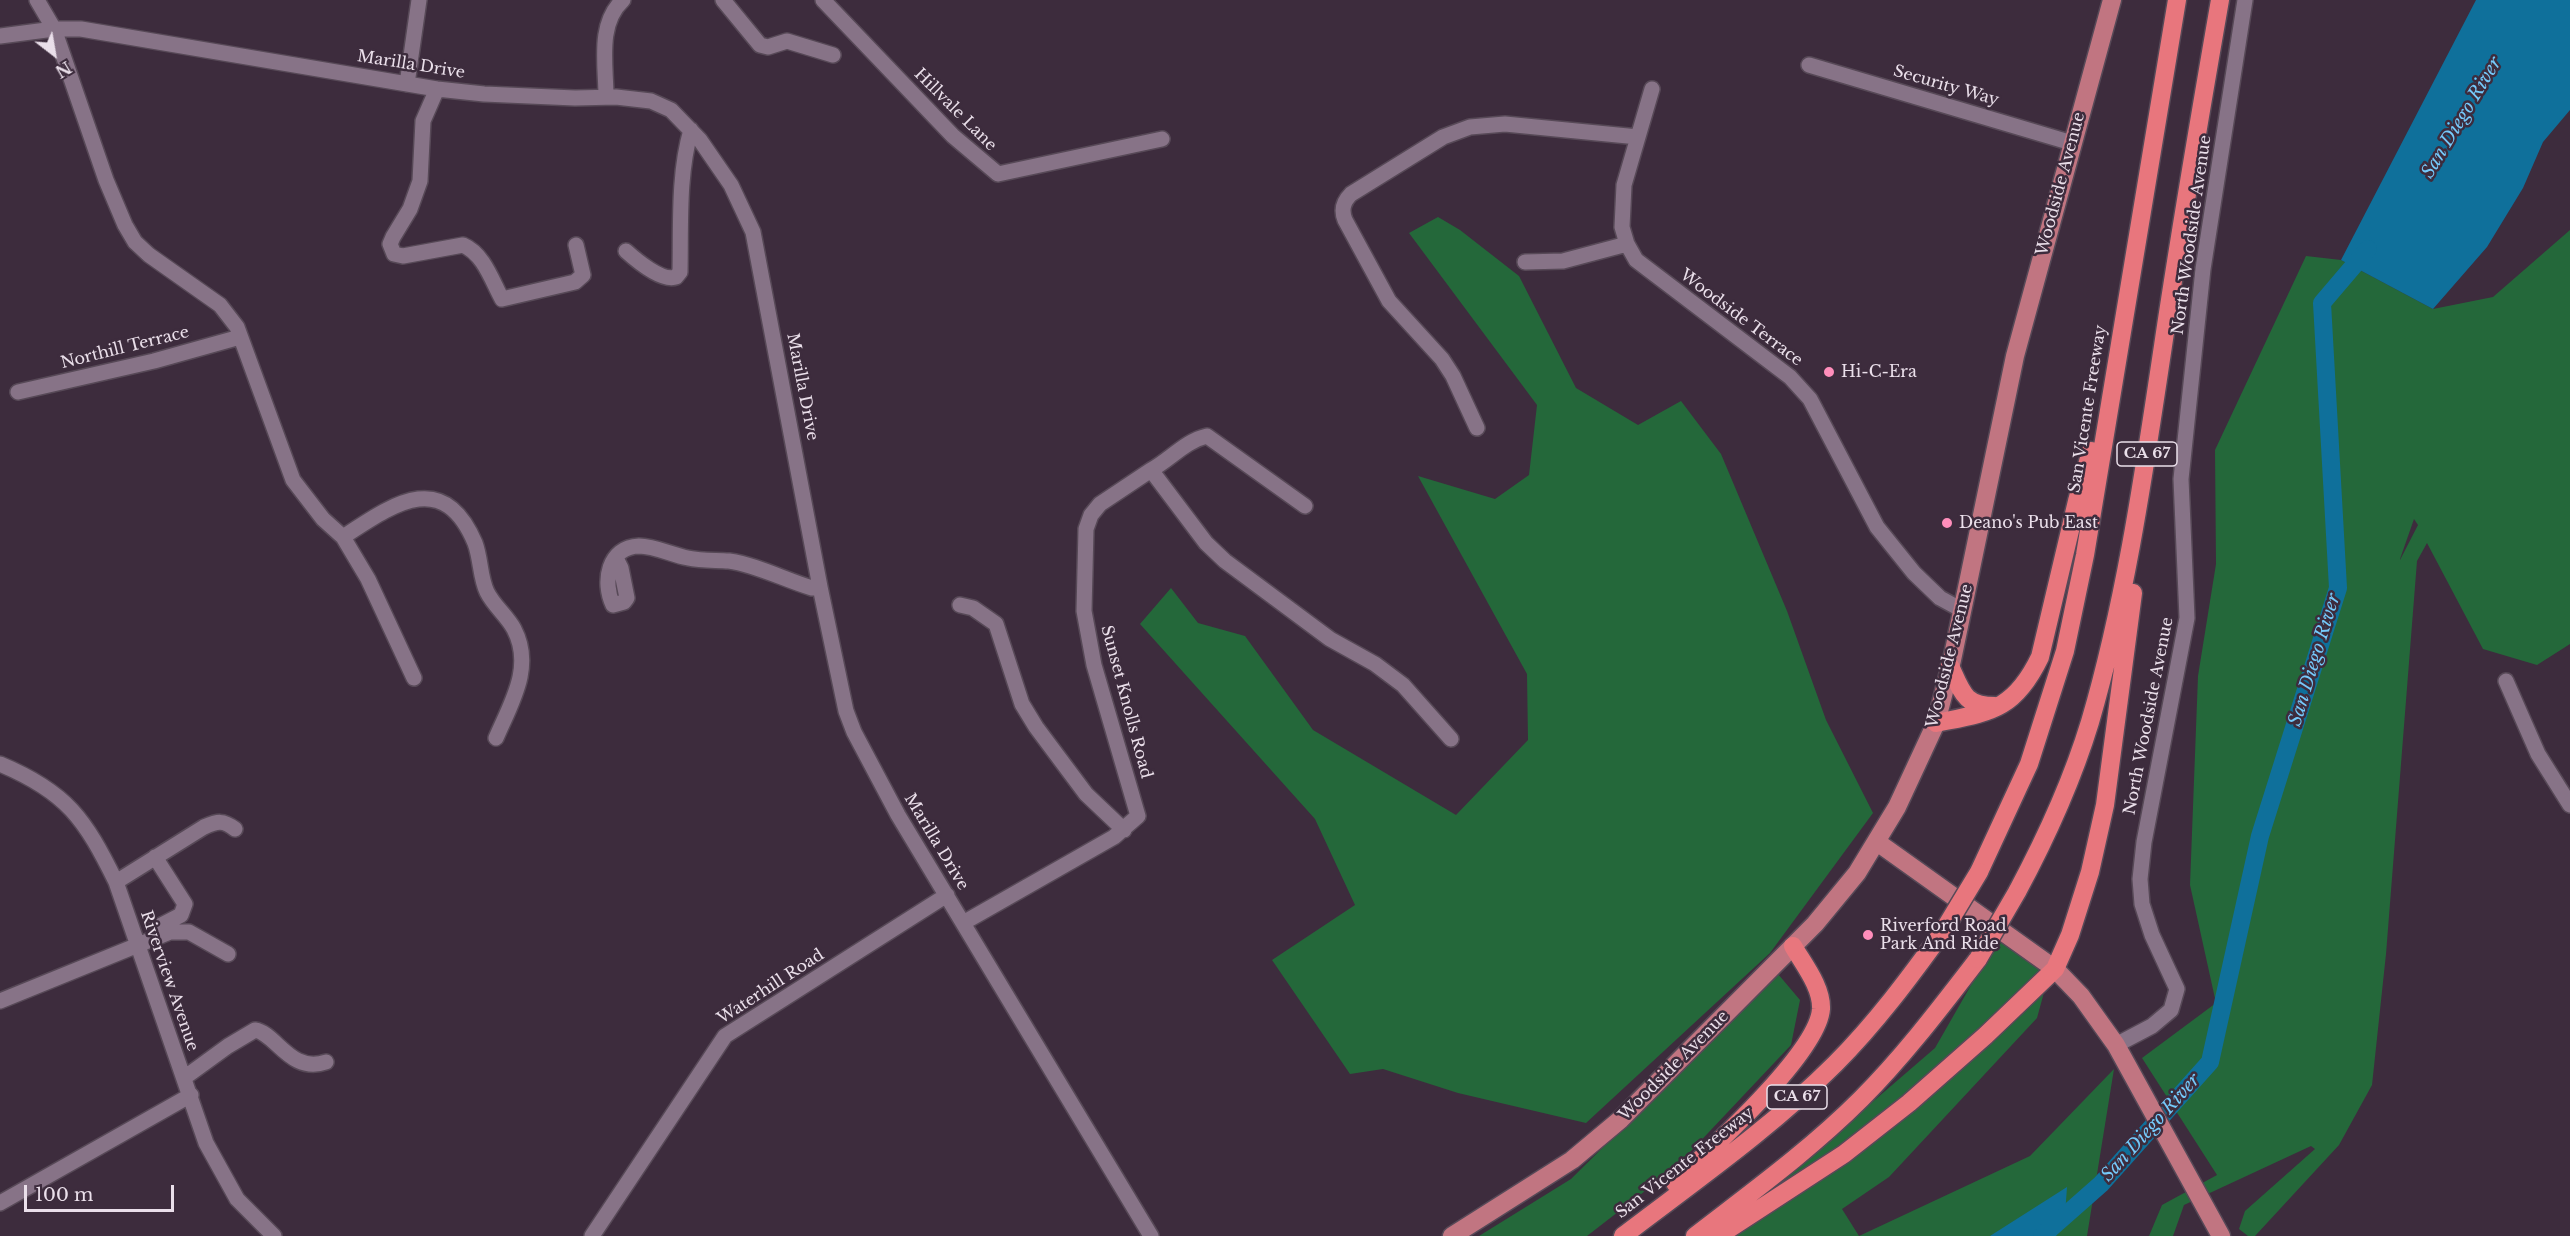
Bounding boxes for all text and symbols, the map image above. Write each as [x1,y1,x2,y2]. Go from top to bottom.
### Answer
north arrow [24,24,84,84]
street label: Marilla Drive [356,47,466,83]
water label: San Diego River [2417,54,2507,182]
text: N [52,57,75,82]
street label: Security Way [1891,62,2001,110]
street label: Hillvale Lane [910,65,1000,155]
street label: Woodside Avenue [2033,110,2089,258]
street label: North Woodside Avenue [2168,134,2216,336]
street label: Woodside Terrace [1676,266,1806,370]
street label: Northill Terrace [59,323,191,373]
street label: San Vicente Freeway [2065,324,2111,494]
street label: Marilla Drive [782,332,822,442]
place label: Hi-C-Era [1841,362,1917,382]
marker: Hi-C-Era [1822,365,1836,379]
road number: CA 67 [2117,442,2177,466]
place label: Deano's Pub East [1959,513,2098,533]
marker: Deano's Pub East [1940,516,1954,530]
street label: Woodside Avenue [1923,582,1977,730]
water label: San Diego River [2285,591,2345,729]
street label: North Woodside Avenue [2120,615,2178,817]
street label: Sunset Knolls Road [1096,623,1156,781]
street label: Marilla Drive [900,790,972,894]
street label: Riverview Avenue [136,908,202,1054]
place label: Riverford Road Park And Ride [1880,916,2006,954]
marker: Riverford Road Park And Ride [1861,928,1875,942]
street label: Waterhill Road [714,945,828,1029]
street label: Woodside Avenue [1615,1007,1733,1125]
water label: San Diego River [2097,1070,2205,1186]
road number: CA 67 [1767,1085,1827,1109]
street label: San Vicente Freeway [1612,1103,1758,1223]
scale bar [27,1173,177,1211]
text: 100 m [35,1184,93,1206]

